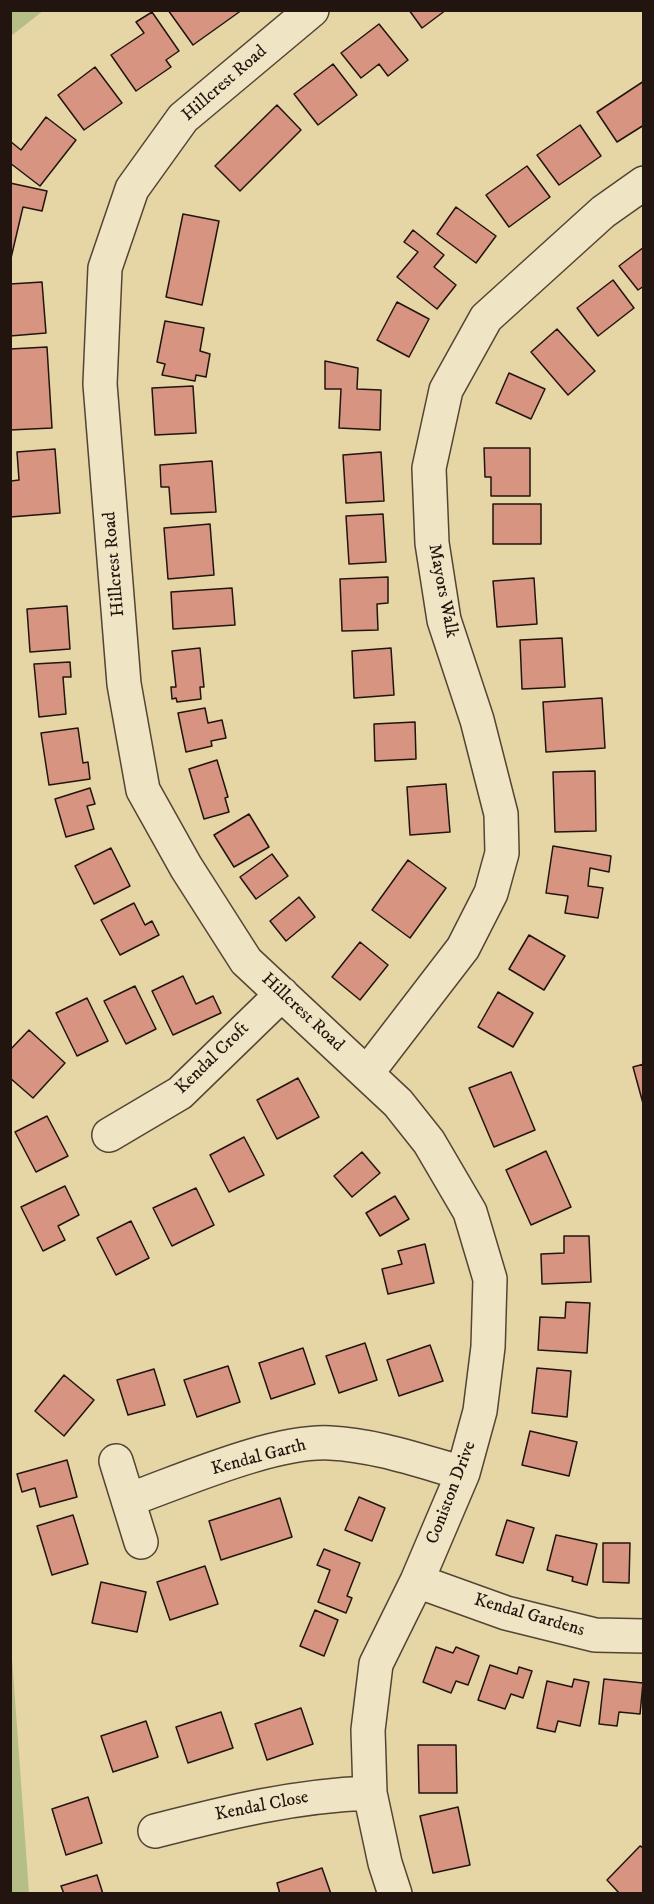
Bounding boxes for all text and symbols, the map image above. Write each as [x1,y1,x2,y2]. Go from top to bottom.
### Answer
street label: Hillcrest Road [178,41,272,127]
street label: Hillcrest Road [100,511,130,617]
street label: Mayors Walk [422,542,462,640]
street label: Hillcrest Road [256,969,348,1057]
street label: Kendal Croft [172,1019,254,1099]
street label: Kendal Garth [209,1435,309,1481]
street label: Coniston Drive [422,1438,482,1548]
street label: Kendal Gardens [471,1590,587,1642]
street label: Kendal Close [213,1787,311,1827]

